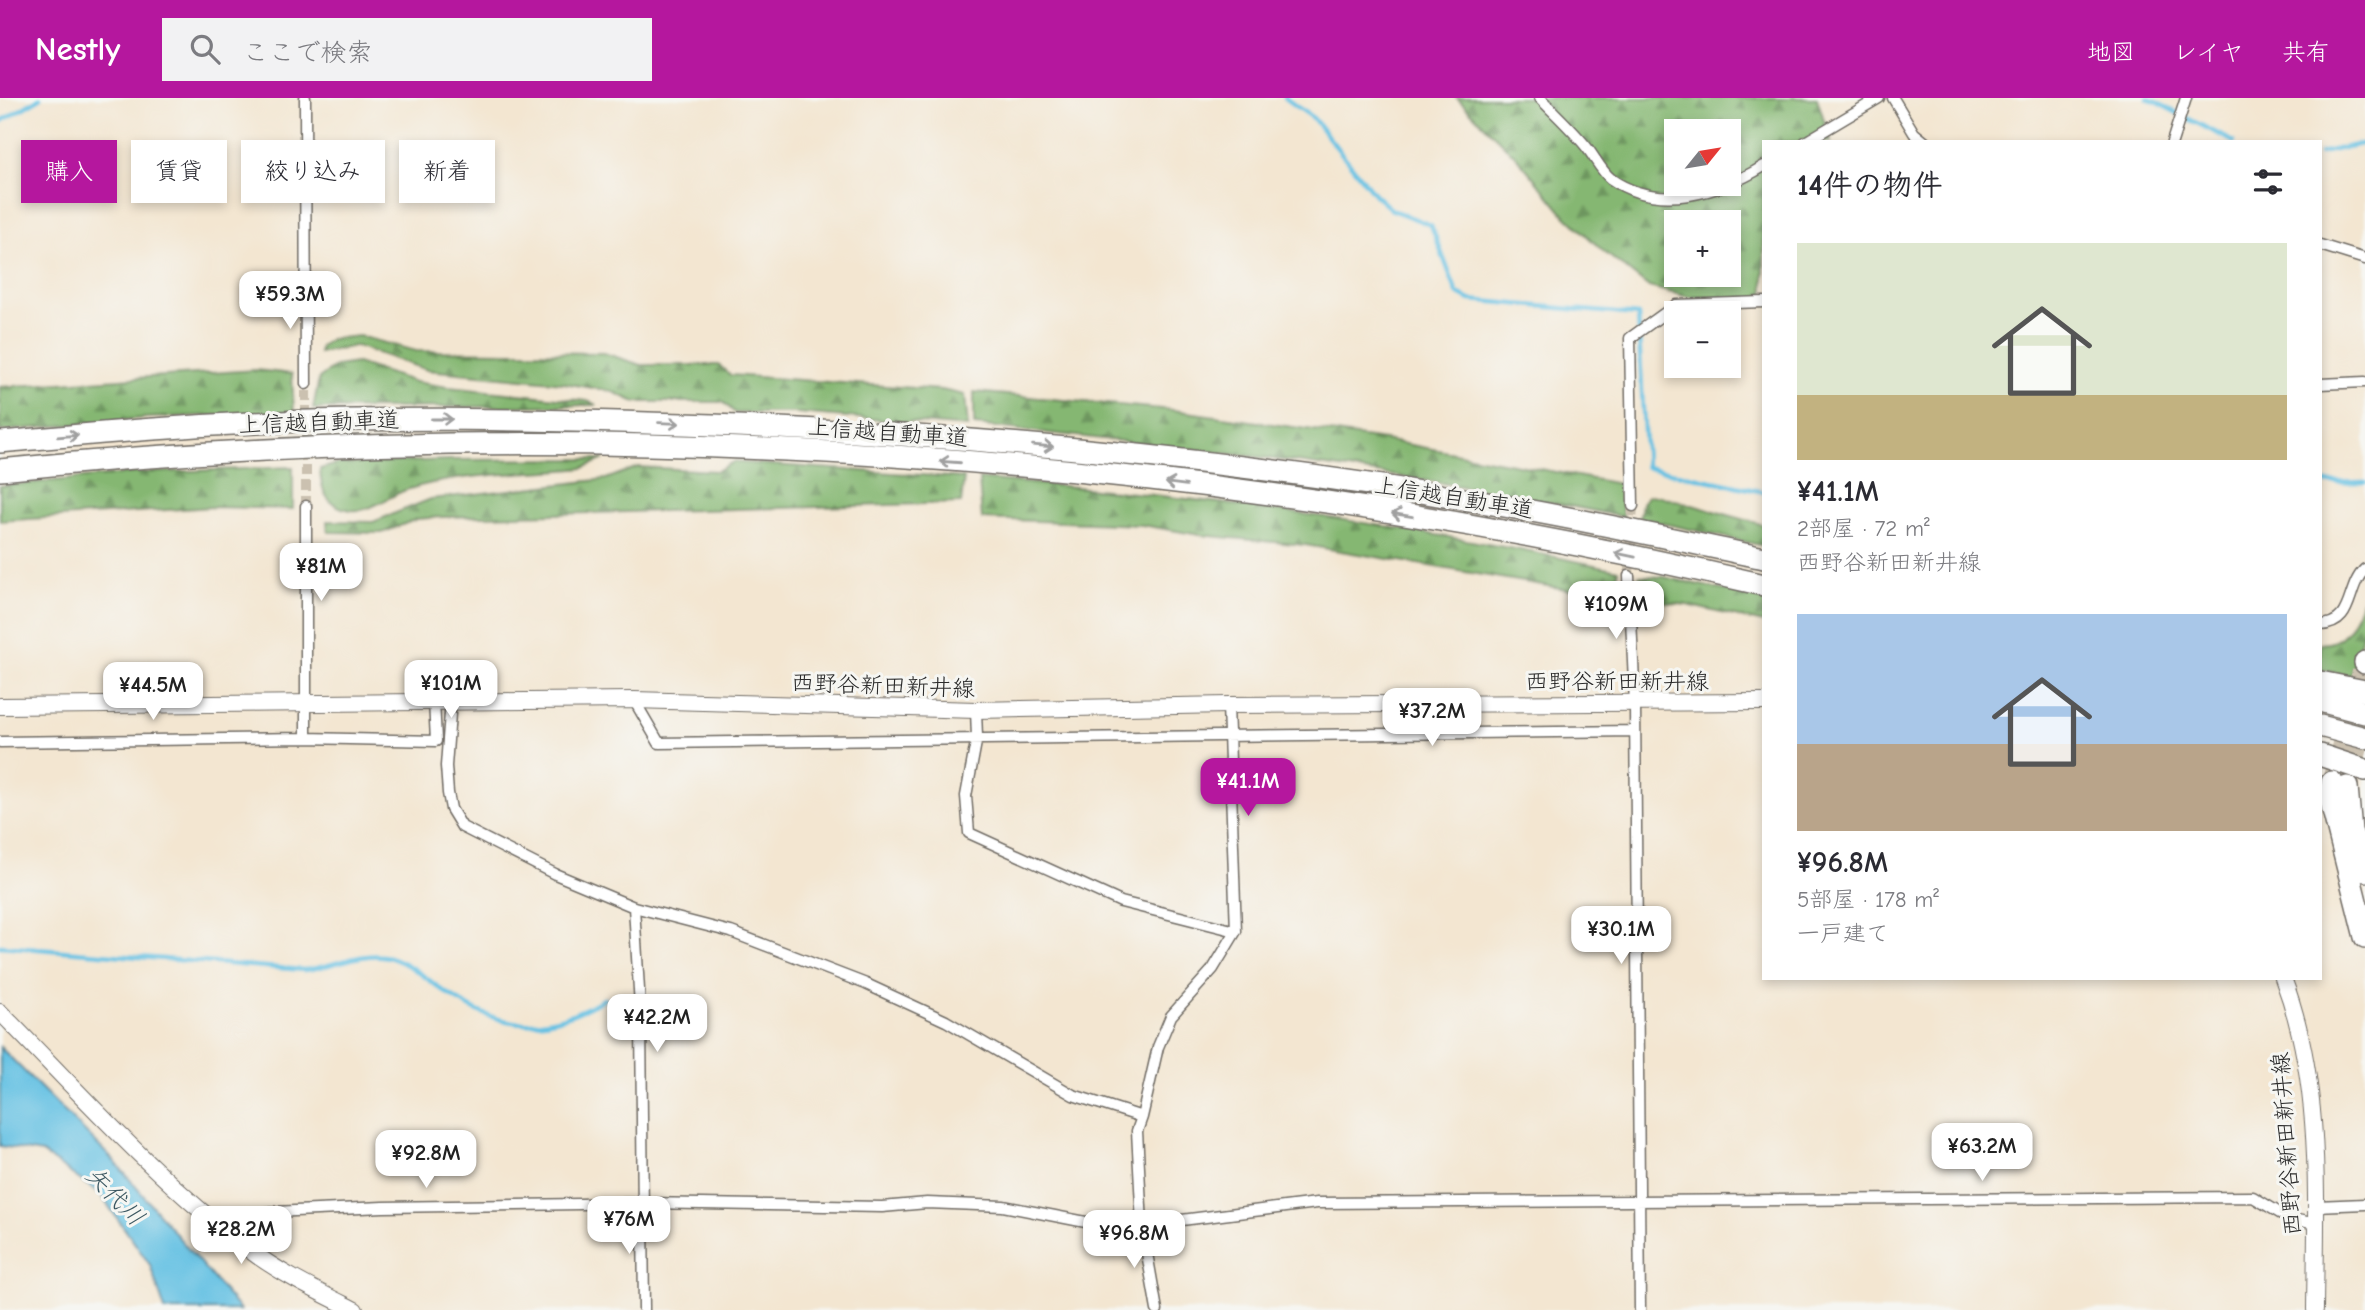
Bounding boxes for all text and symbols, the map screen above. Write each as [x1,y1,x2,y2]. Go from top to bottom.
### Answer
search box [162,18,652,81]
text: Nestly [35,30,120,68]
icon: search [186,30,224,68]
text: ここで検索 [242,38,373,68]
text: 地図 [2087,38,2135,66]
text: レイヤ [2173,38,2244,66]
text: 共有 [2282,38,2330,66]
north arrow [1664,119,1741,196]
map controls [1664,119,1741,378]
chip: 購入 [21,140,117,203]
chip: 賃貸 [131,140,227,203]
chip: 絞り込み [241,140,385,203]
chip: 新着 [399,140,495,203]
icon: filters [2249,163,2287,201]
text: 14件の物件 [1797,168,1943,203]
button: + [1664,210,1741,287]
pin: ¥59.3M [233,272,347,331]
text: ¥59.3M [255,280,325,307]
icon: home [1979,288,2105,414]
button: − [1664,301,1741,378]
street label: 上信越自動車道 [238,406,400,439]
one-way arrow [430,412,453,426]
street label: 上信越自動車道 [807,413,969,452]
one-way arrow [658,417,681,430]
one-way arrow [56,430,79,443]
one-way arrow [1031,439,1054,452]
one-way arrow [939,455,961,468]
street label: 上信越自動車道 [1372,472,1536,523]
text: ¥41.1M [1797,474,1879,509]
one-way arrow [1165,478,1188,491]
one-way arrow [1391,508,1413,521]
text: 2部屋 · 72 m² [1797,515,1930,542]
pin: ¥81M [280,544,362,603]
one-way arrow [1614,547,1637,561]
text: 西野谷新田新井線 [1797,549,1981,576]
text: ¥81M [296,552,346,579]
pin: ¥109M [1567,582,1665,641]
text: ¥109M [1584,590,1648,617]
icon: home [1979,659,2105,785]
pin: ¥101M [402,660,500,720]
pin: ¥44.5M [96,662,210,722]
street label: 西野谷新田新井線 [1525,668,1709,695]
text: ¥101M [420,669,482,696]
street label: 西野谷新田新井線 [791,669,975,702]
text: ¥44.5M [119,671,187,698]
pin: ¥37.2M [1375,688,1489,748]
text: ¥37.2M [1398,697,1466,724]
pin: ¥41.1M [1191,758,1305,818]
text: ¥41.1M [1217,767,1279,794]
text: ¥96.8M [1797,845,1888,880]
text: 5部屋 · 178 m² [1797,886,1939,913]
pin: ¥30.1M [1564,906,1678,966]
text: ¥30.1M [1587,915,1655,942]
text: 一戸建て [1797,920,1889,947]
pin: ¥42.2M [600,995,714,1054]
text: ¥42.2M [623,1003,691,1030]
street label: 西野谷新田新井線 [2267,1051,2306,1237]
pin: ¥63.2M [1925,1124,2039,1183]
pin: ¥92.8M [369,1130,483,1190]
text: ¥63.2M [1948,1132,2016,1159]
text: ¥92.8M [391,1139,461,1166]
water label: 矢代川 [80,1161,150,1231]
pin: ¥76M [588,1196,670,1256]
text: ¥76M [603,1205,655,1232]
pin: ¥28.2M [184,1206,298,1266]
pin: ¥96.8M [1077,1210,1191,1270]
text: ¥28.2M [207,1215,275,1242]
text: ¥96.8M [1099,1219,1169,1246]

